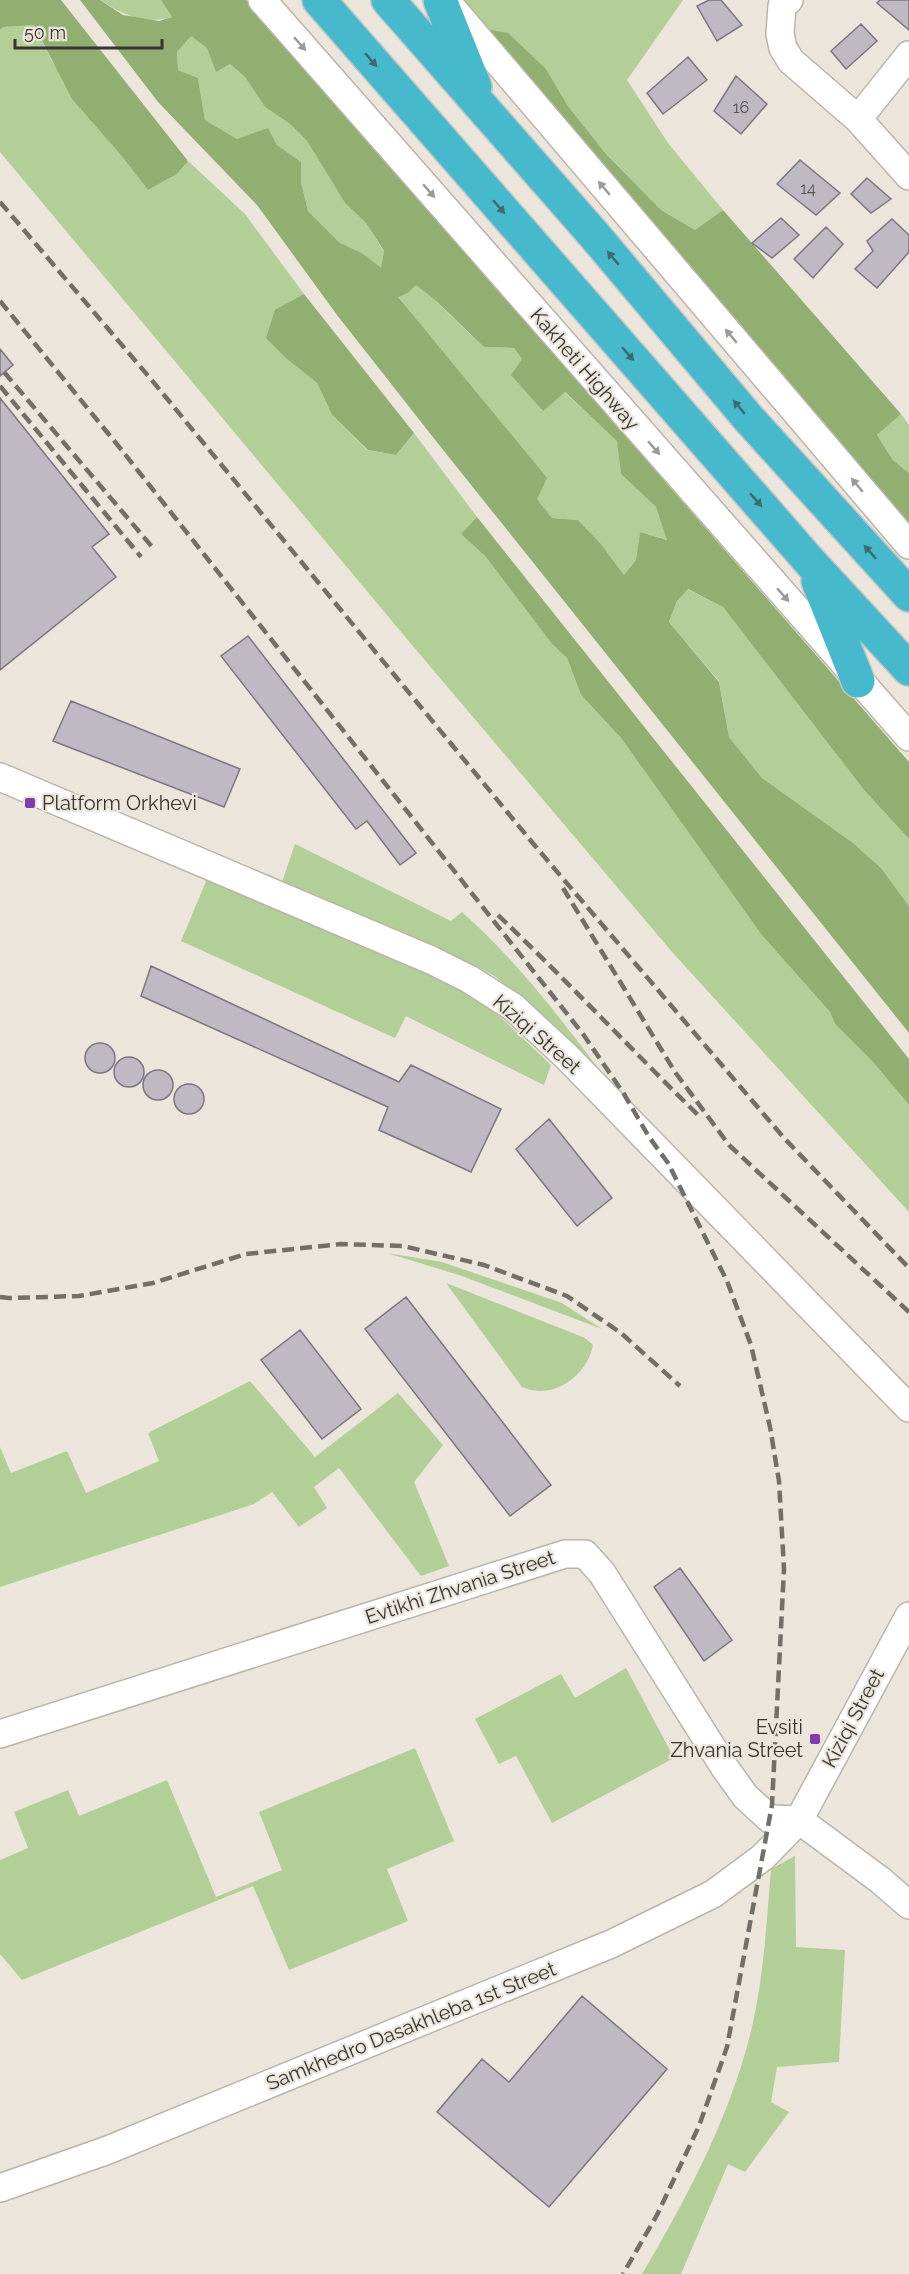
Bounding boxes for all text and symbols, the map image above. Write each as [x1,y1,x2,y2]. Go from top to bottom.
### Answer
scale bar [15,12,162,50]
text: 50 m [24,22,66,43]
one-way arrow [294,36,307,52]
one-way arrow [364,52,377,67]
house number: 16 [733,98,749,117]
house number: 14 [800,179,816,198]
one-way arrow [598,181,611,196]
one-way arrow [422,183,435,198]
one-way arrow [492,199,505,214]
one-way arrow [607,250,620,266]
street label: Kakheti Highway [525,303,645,435]
one-way arrow [724,328,737,344]
one-way arrow [621,346,635,361]
one-way arrow [733,400,746,415]
one-way arrow [647,440,660,455]
one-way arrow [851,478,864,493]
one-way arrow [749,492,762,507]
one-way arrow [864,545,877,560]
one-way arrow [776,587,789,603]
place label: Platform Orkhevi [42,791,197,815]
marker: Platform Orkhevi [23,796,37,810]
street label: Kiziqi Street [488,989,586,1079]
street label: Evtikhi Zhvania Street [362,1545,558,1629]
street label: Kiziqi Street [817,1664,889,1772]
place label: Evsiti Zhvania Street [670,1715,803,1762]
marker: Evsiti Zhvania Street [808,1732,822,1746]
street label: Samkhedro Dasakhleba 1st Street [263,1957,560,2095]

